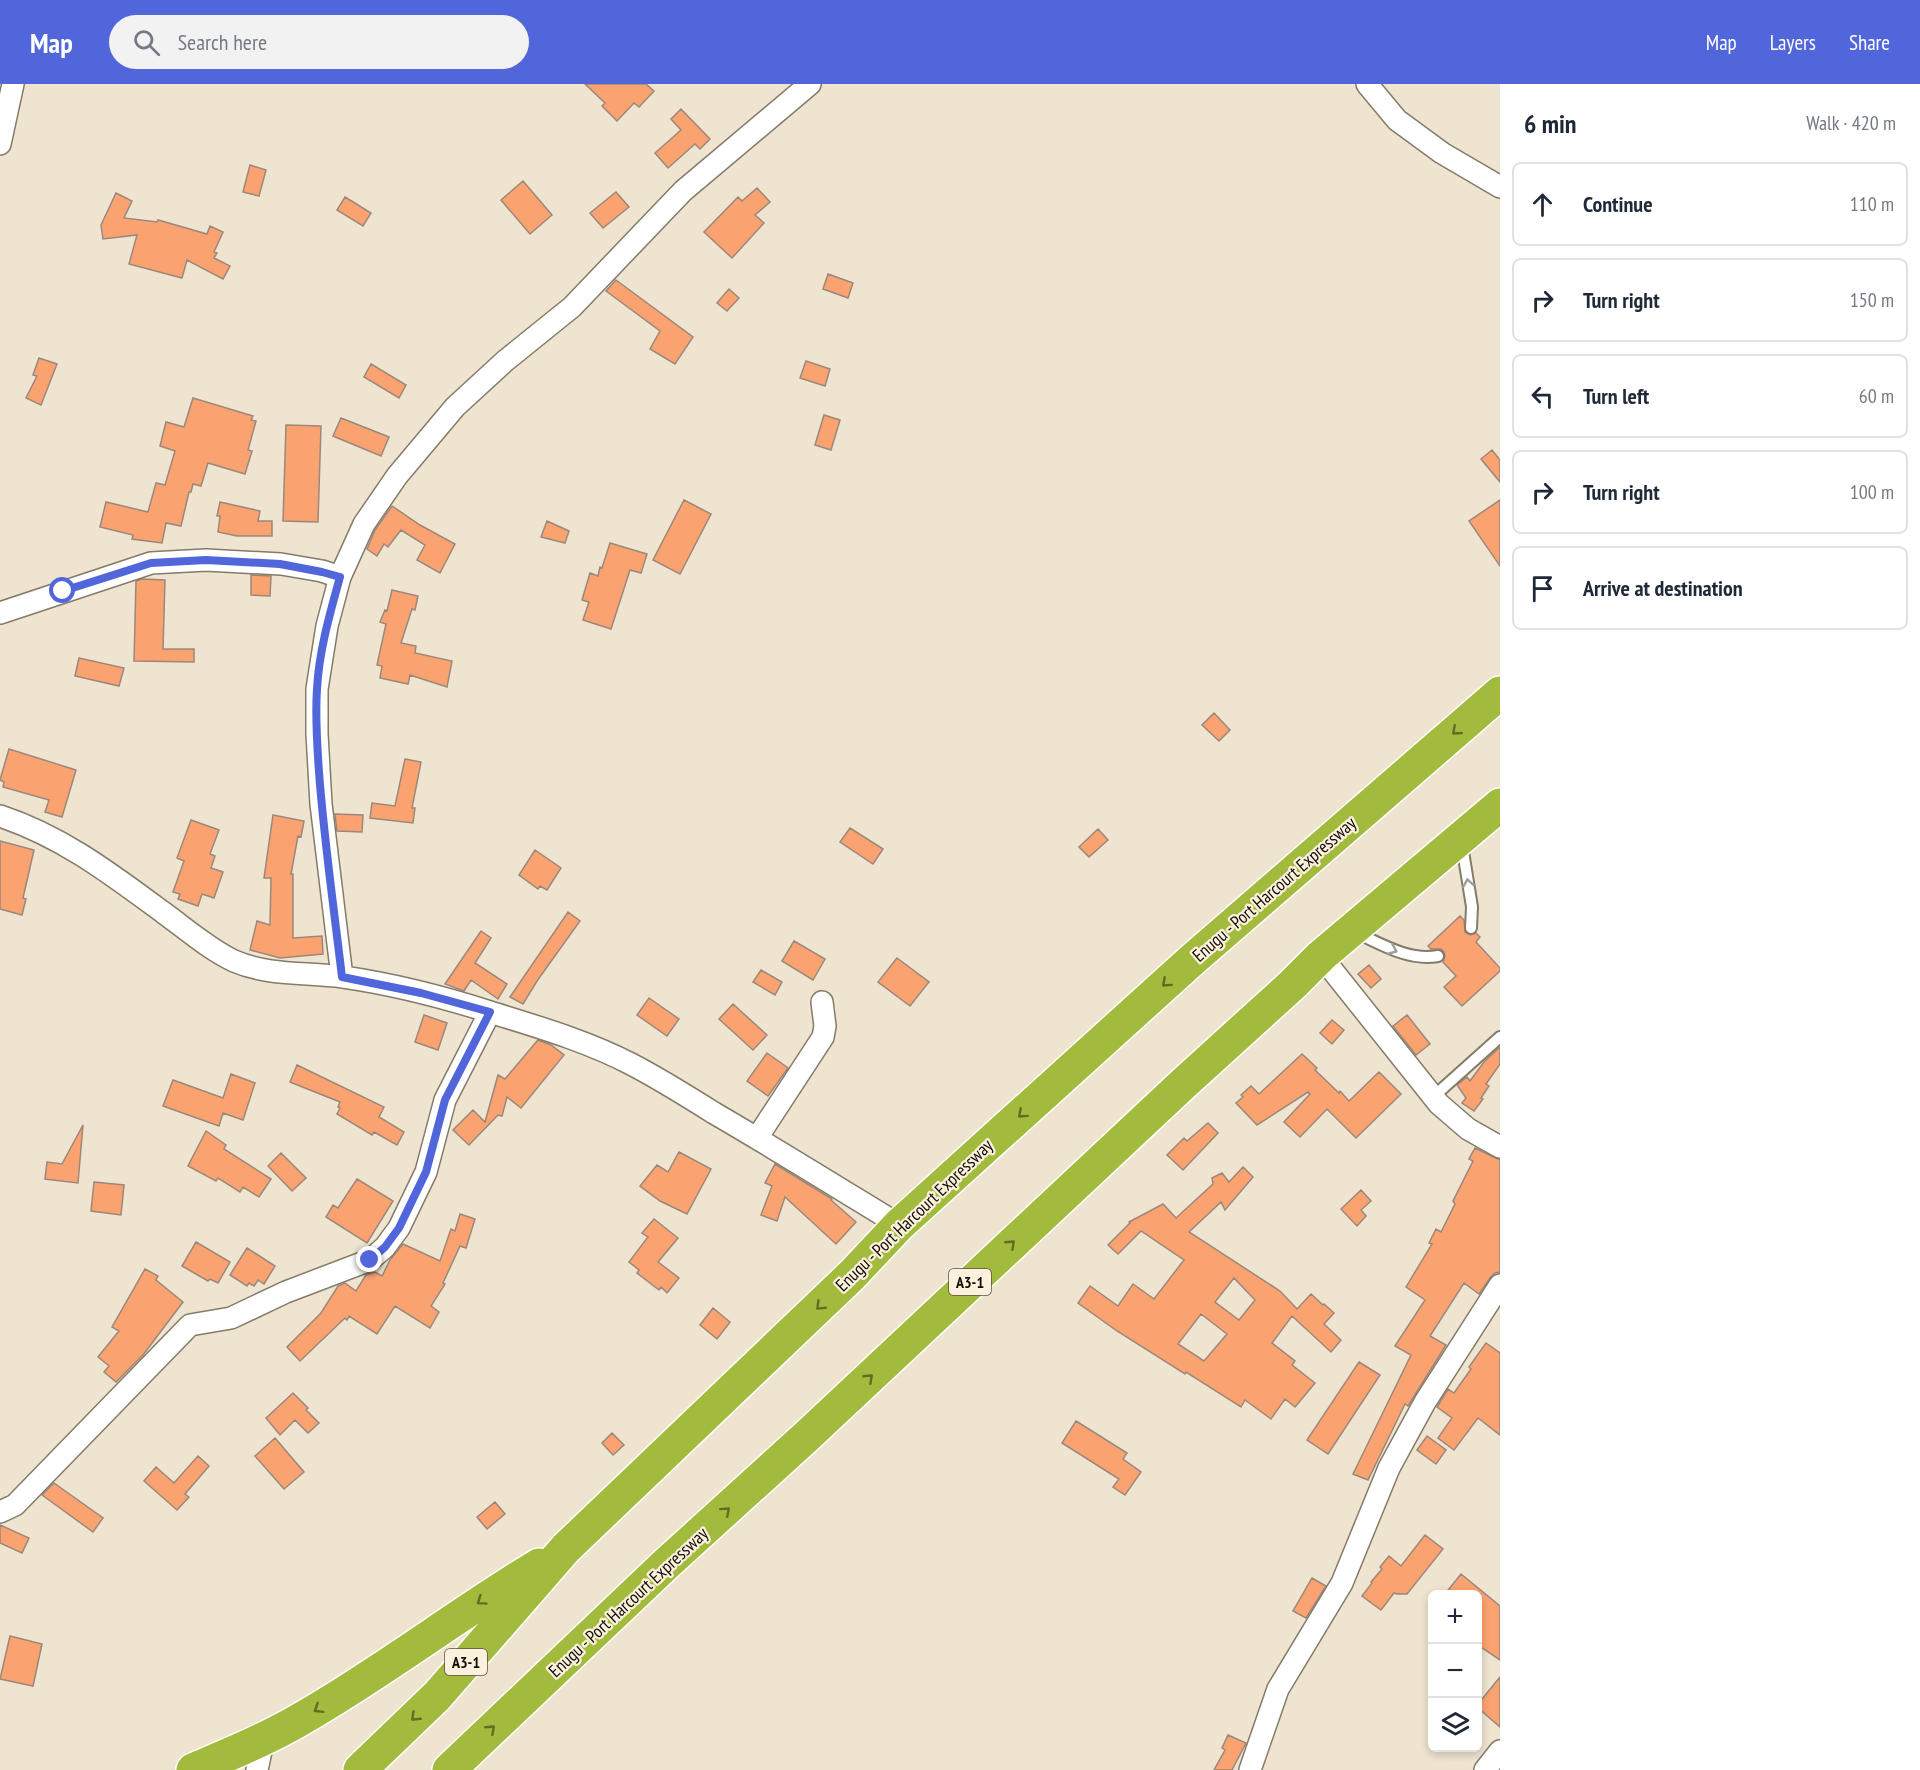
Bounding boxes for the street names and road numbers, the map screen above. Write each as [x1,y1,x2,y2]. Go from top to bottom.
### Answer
street label: Enugu - Port Harcourt Expressway [1187,811,1361,966]
street label: Enugu - Port Harcourt Expressway [831,1134,998,1296]
road number: A3-1 [949,1269,991,1295]
street label: Enugu - Port Harcourt Expressway [543,1522,713,1682]
road number: A3-1 [445,1649,487,1675]

